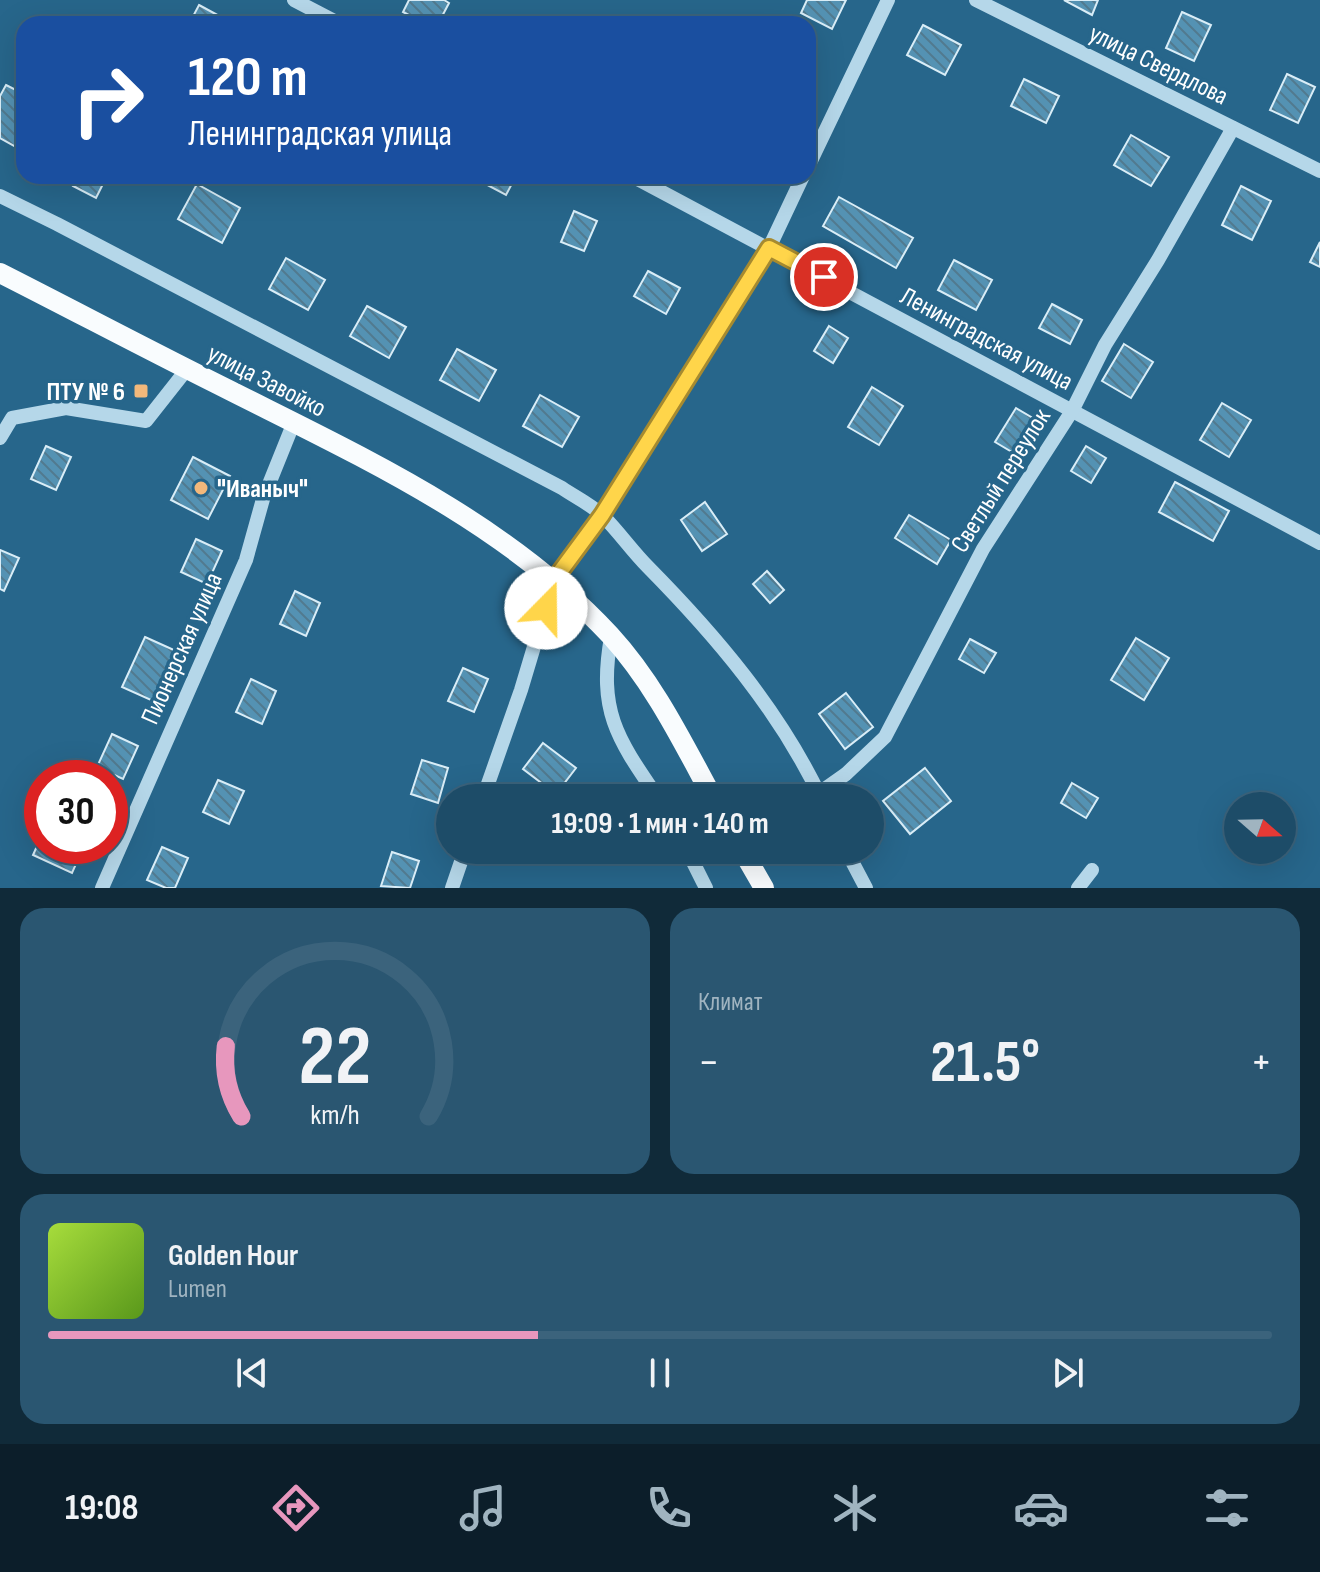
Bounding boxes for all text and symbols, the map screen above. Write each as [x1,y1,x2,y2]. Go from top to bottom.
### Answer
street label: улица Свердлова [1084,18,1233,112]
text: 120 m [188,45,308,112]
icon: right [56,48,160,152]
text: Ленинградская улица [188,113,452,156]
pin [790,243,858,311]
icon: arrive [802,255,846,299]
street label: Ленинградская улица [895,281,1078,398]
street label: улица Завойко [202,338,331,424]
place label: ПТУ № 6 [47,377,125,408]
marker: ПТУ № 6 [132,382,150,400]
street label: Светлый переулок [945,403,1058,558]
place label: "Иваныч" [217,474,308,505]
marker: "Иваныч" [192,479,210,497]
position arrow [504,566,588,650]
street label: Пионерская улица [135,568,230,729]
speed limit sign: 30 [24,760,128,864]
north arrow [1224,792,1296,864]
map controls [1224,792,1296,864]
text: 19:09 · 1 мин · 140 m [551,806,769,842]
text: Климат [698,987,762,1018]
text: 22 [299,1008,371,1108]
text: 21.5° [930,1027,1040,1099]
text: − [698,1036,720,1089]
text: + [1250,1036,1272,1089]
text: km/h [310,1098,360,1133]
text: Golden Hour [168,1238,298,1274]
text: Lumen [168,1274,227,1305]
icon: previous [230,1351,274,1395]
icon: pause [638,1351,682,1395]
icon: next [1046,1351,1090,1395]
icon: directions [268,1480,324,1536]
icon: music [455,1480,511,1536]
icon: phone [641,1480,697,1536]
icon: climate [827,1480,883,1536]
icon: car [1013,1480,1069,1536]
icon: filters [1199,1480,1255,1536]
text: 19:08 [65,1487,138,1530]

